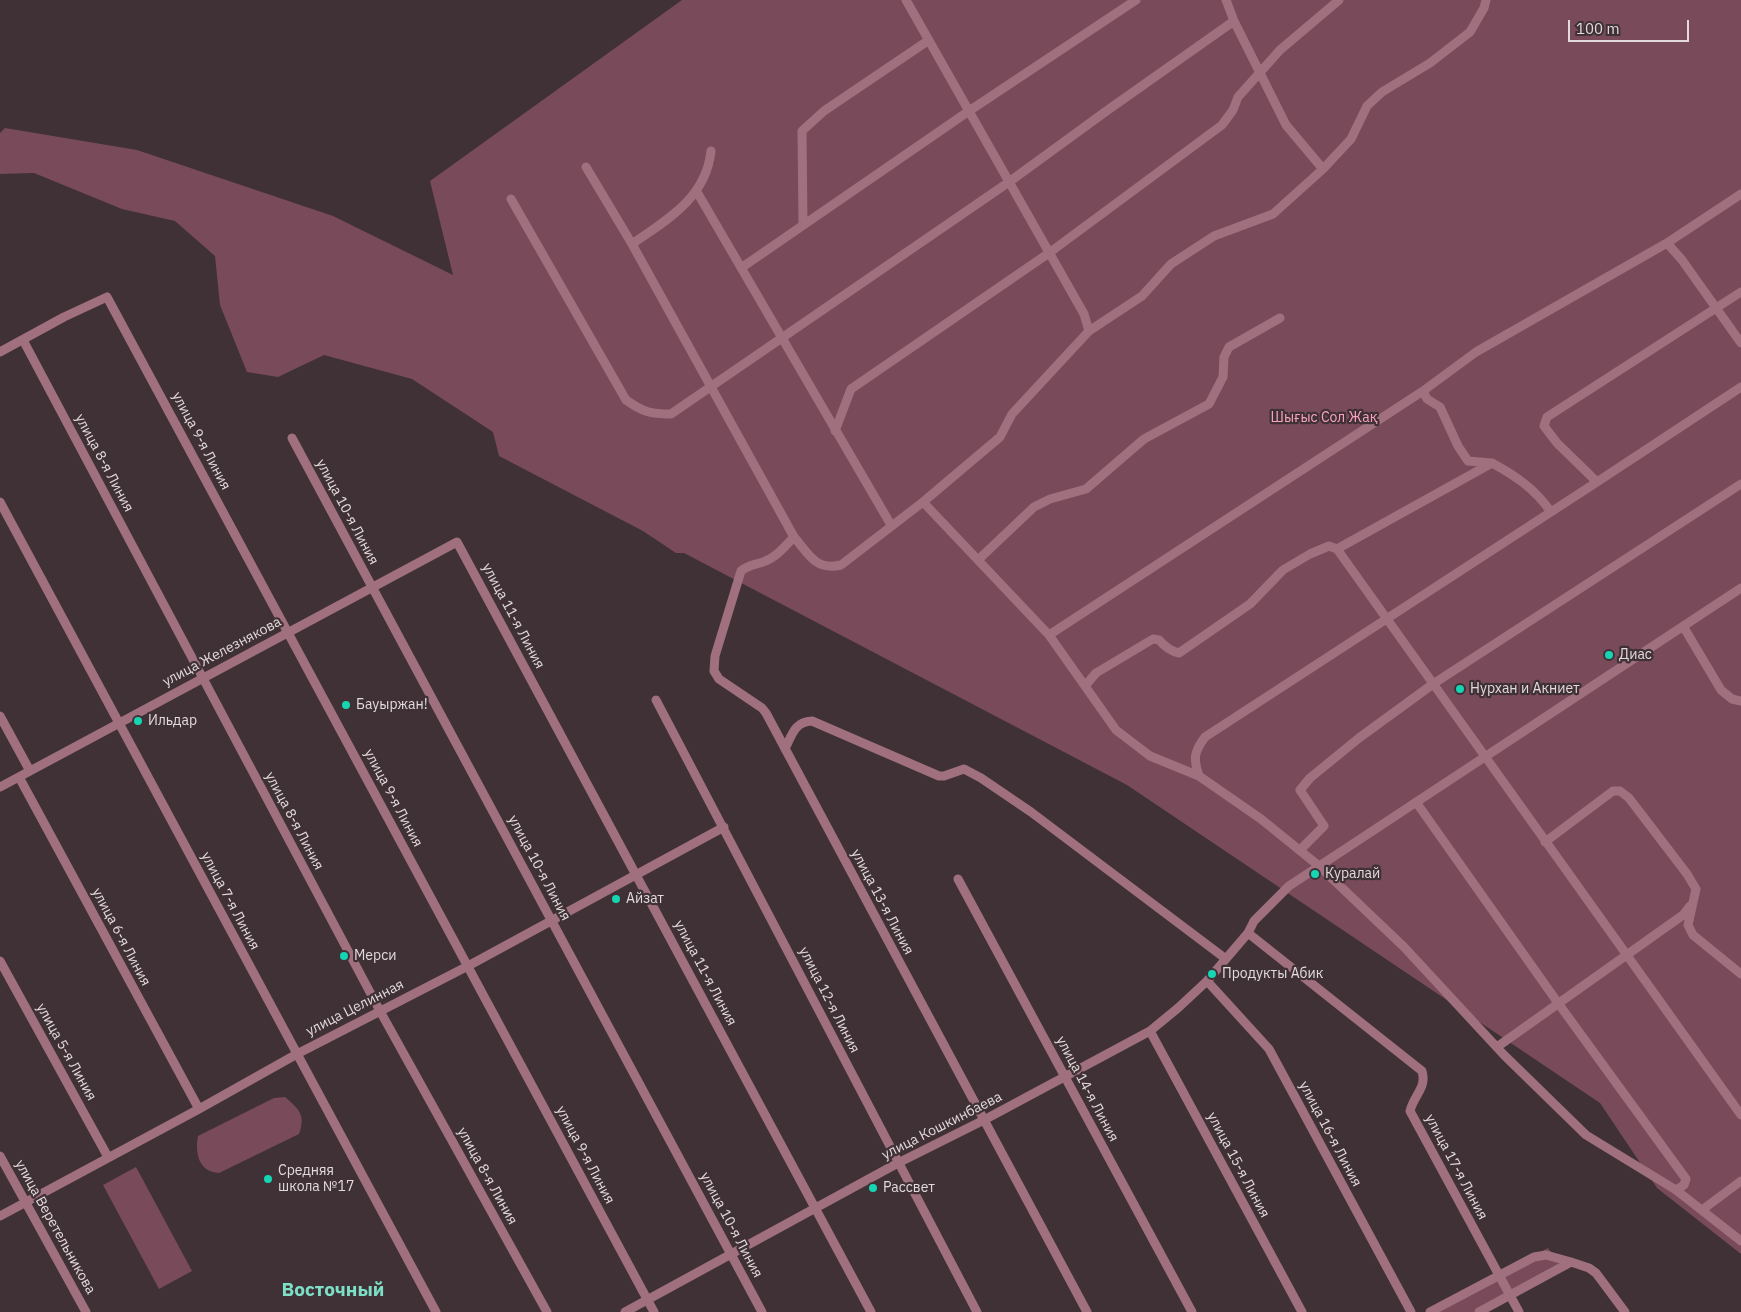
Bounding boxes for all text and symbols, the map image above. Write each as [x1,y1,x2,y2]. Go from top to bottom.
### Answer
scale bar [1571,10,1692,42]
text: 100 m [1576,19,1620,38]
street label: улица 9-я Линия [168,389,234,493]
park label: Шығыс Сол Жақ [1271,410,1377,426]
street label: улица 8-я Линия [71,411,137,515]
street label: улица 10-я Линия [312,456,382,568]
street label: улица 11-я Линия [478,560,548,672]
street label: улица Железнякова [160,614,284,690]
place label: Диас [1619,647,1652,663]
marker: Диас [1603,649,1615,661]
place label: Нурхан и Акниет [1470,681,1580,697]
marker: Нурхан и Акниет [1454,683,1466,695]
place label: Бауыржан! [356,697,428,713]
marker: Бауыржан! [340,699,352,711]
place label: Ильдар [148,713,197,729]
marker: Ильдар [132,715,144,727]
street label: улица 9-я Линия [360,746,426,850]
street label: улица 8-я Линия [261,769,327,873]
street label: улица 10-я Линия [504,812,574,924]
street label: улица 13-я Линия [847,846,917,958]
street label: улица 7-я Линия [197,849,263,953]
place label: Куралай [1325,866,1380,882]
marker: Куралай [1309,868,1321,880]
street label: улица 6-я Линия [88,885,154,989]
place label: Айзат [626,891,664,907]
marker: Айзат [610,893,622,905]
street label: улица 11-я Линия [670,917,740,1029]
street label: улица 12-я Линия [795,944,863,1056]
place label: Мерси [354,948,396,964]
marker: Мерси [338,950,350,962]
place label: Продукты Абик [1222,966,1323,982]
marker: Продукты Абик [1206,968,1218,980]
street label: улица Целинная [303,976,407,1040]
street label: улица 5-я Линия [32,1000,100,1104]
street label: улица 14-я Линия [1052,1033,1122,1145]
street label: улица 16-я Линия [1295,1078,1365,1190]
street label: улица Кошкинбаева [879,1088,1005,1164]
street label: улица 9-я Линия [552,1103,618,1207]
street label: улица 15-я Линия [1203,1109,1273,1221]
street label: улица 17-я Линия [1421,1111,1491,1223]
street label: улица 8-я Линия [453,1124,521,1228]
street label: улица Веретельникова [11,1157,99,1297]
place label: Средняя школа №17 [278,1163,354,1196]
street label: улица 10-я Линия [696,1169,766,1281]
marker: Средняя школа №17 [262,1173,274,1185]
place label: Рассвет [883,1180,935,1196]
marker: Рассвет [867,1182,879,1194]
district label: Восточный [282,1280,384,1302]

